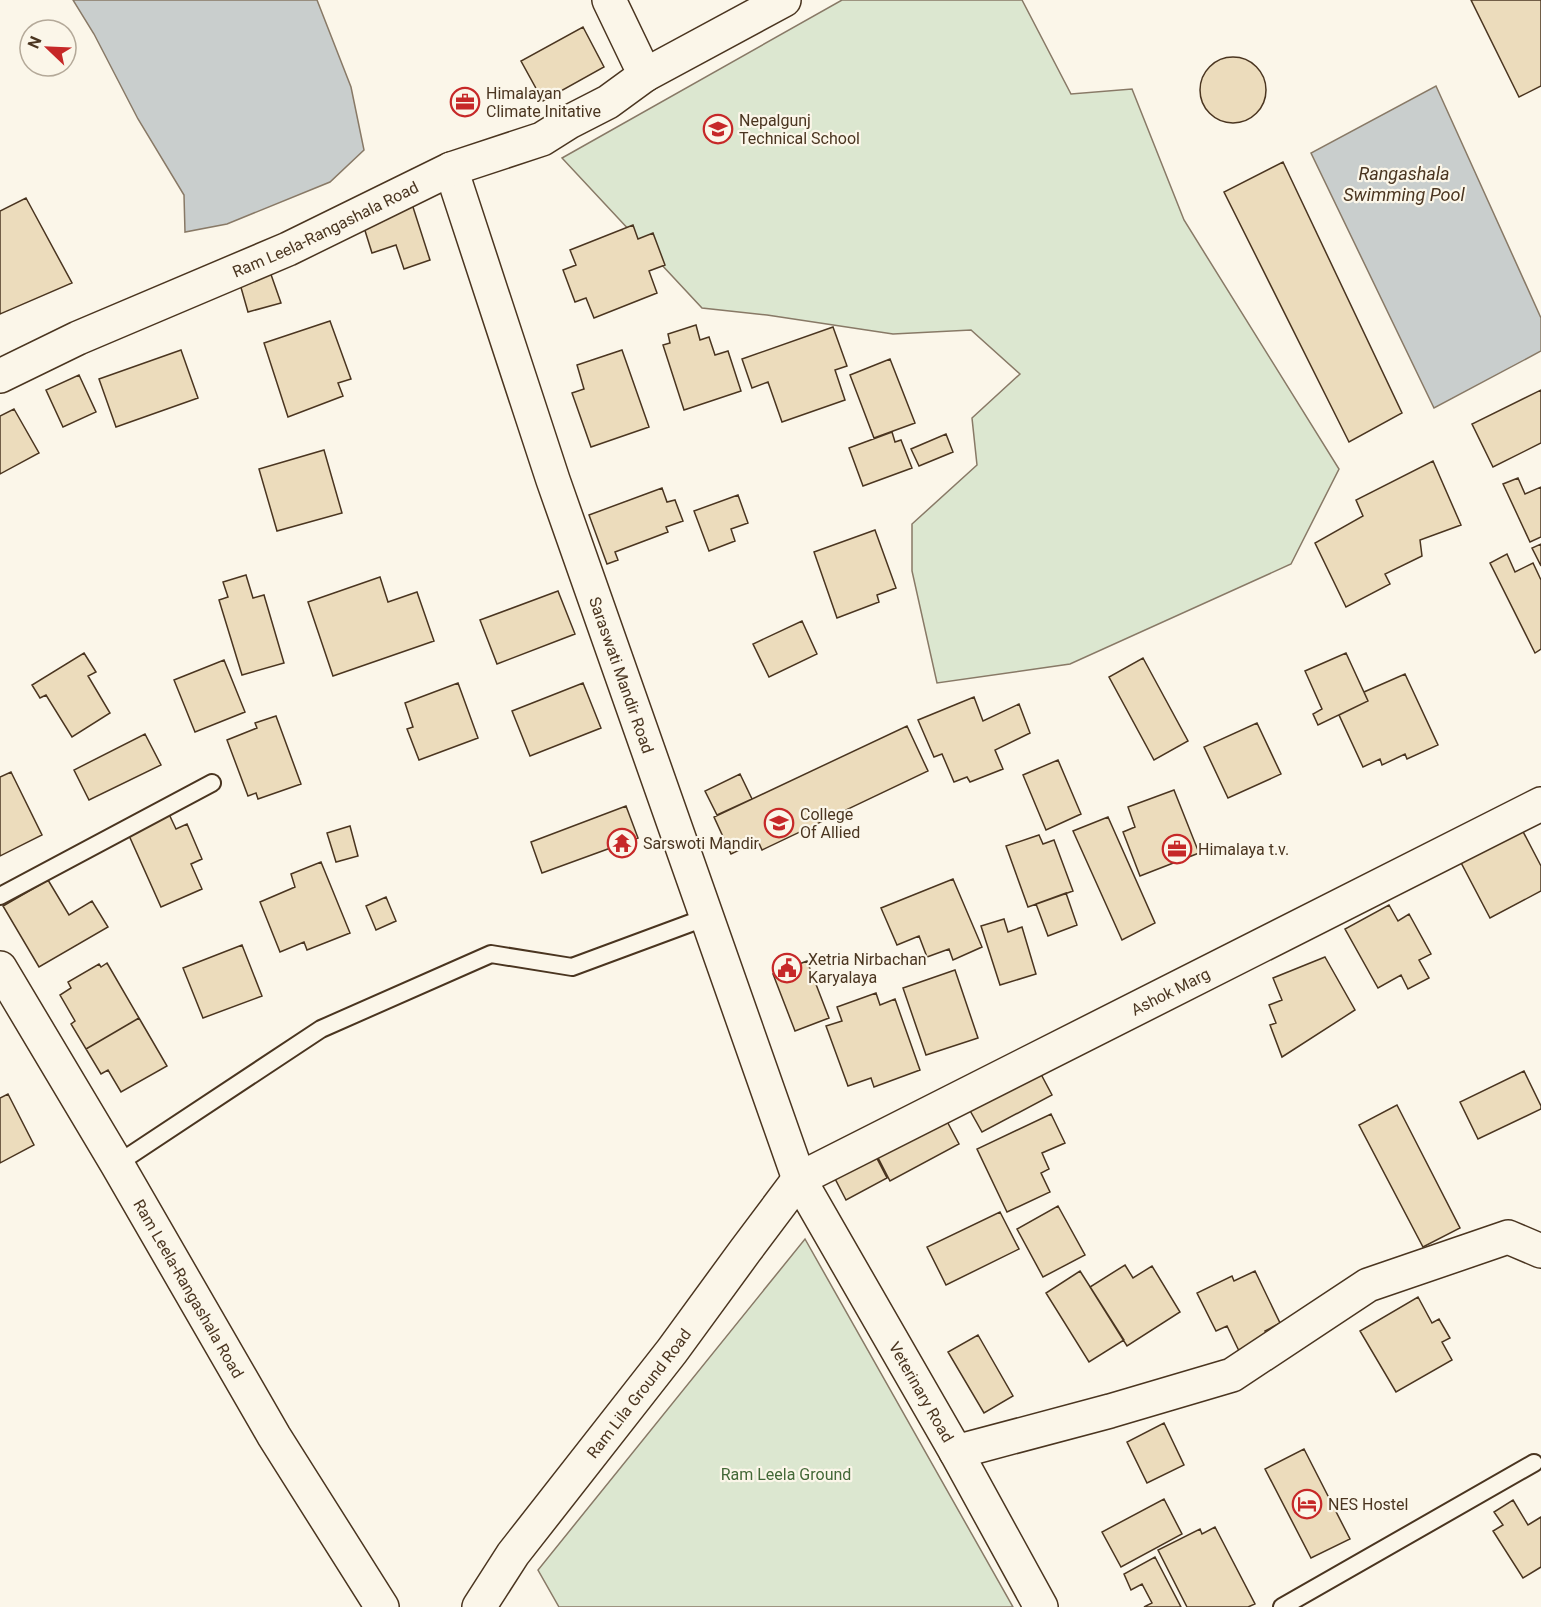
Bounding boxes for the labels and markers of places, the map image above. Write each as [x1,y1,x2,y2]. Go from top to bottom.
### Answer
place label: Himalayan Climate Initative [486,84,601,121]
office icon: Himalayan Climate Initative [449,86,481,118]
place label: Nepalgunj Technical School [739,111,860,148]
school or university icon: Nepalgunj Technical School [702,113,734,145]
place label: College Of Allied [800,805,860,842]
school or university icon: College Of Allied [763,807,795,839]
temple icon: Sarswoti Mandir [606,827,638,859]
office icon: Himalaya t.v. [1161,833,1193,865]
place label: Sarswoti Mandir [643,834,760,853]
place label: Himalaya t.v. [1198,840,1289,859]
place label: Xetria Nirbachan Karyalaya [808,950,927,987]
public building icon: Xetria Nirbachan Karyalaya [771,952,803,984]
hotel icon: NES Hostel [1291,1488,1323,1520]
place label: NES Hostel [1328,1495,1408,1514]

